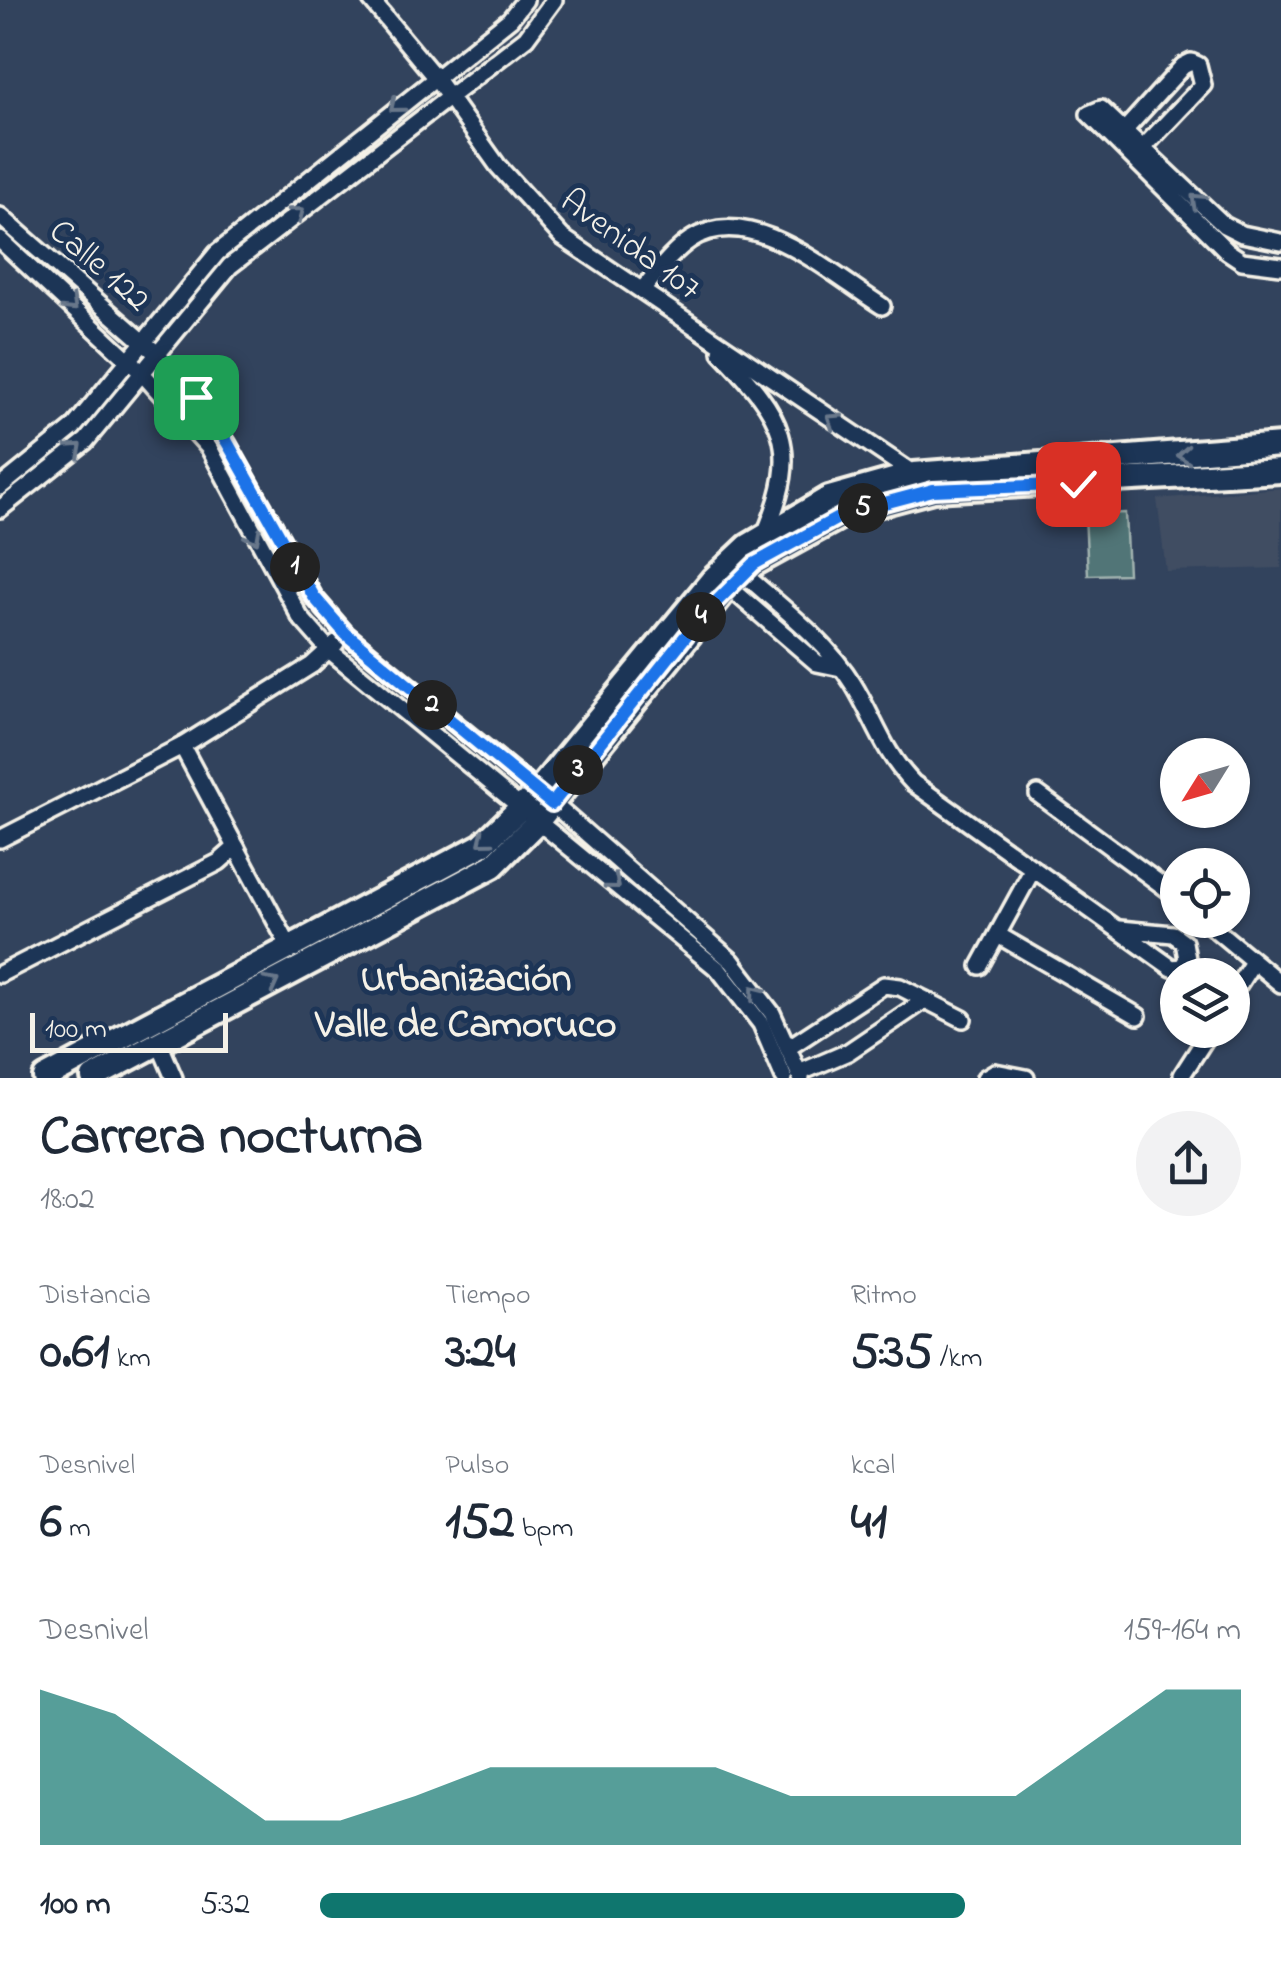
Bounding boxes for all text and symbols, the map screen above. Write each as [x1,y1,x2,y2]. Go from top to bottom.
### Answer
one-way arrow [390,95,408,113]
street label: Avenida 107 [549,177,711,314]
one-way arrow [1190,194,1209,212]
one-way arrow [287,207,305,225]
street label: Calle 122 [37,208,161,325]
one-way arrow [59,293,77,311]
pin [154,355,239,440]
icon: arrive [169,370,224,425]
one-way arrow [826,413,844,432]
one-way arrow [64,442,83,460]
pin [1036,442,1121,527]
one-way arrow [1176,444,1192,465]
icon: check [1051,457,1106,512]
pin: 5 [838,483,888,533]
text: 5 [855,487,871,528]
one-way arrow [242,527,261,545]
pin: 1 [270,542,320,592]
text: 1 [291,546,299,587]
pin: 4 [676,592,726,642]
text: 4 [695,596,707,637]
pin: 2 [407,680,457,730]
text: 2 [425,684,439,725]
north arrow [1160,738,1250,828]
map controls [1160,738,1250,1048]
pin: 3 [553,745,603,795]
text: 3 [572,749,584,790]
one-way arrow [478,828,496,846]
button: locate [1160,848,1250,938]
one-way arrow [602,871,620,889]
district label: Urbanización Valle de Camoruco [314,951,617,1056]
button: layers [1160,958,1250,1048]
one-way arrow [261,976,279,996]
one-way arrow [750,985,768,1003]
scale bar [30,1008,228,1052]
text: 100 m [45,1010,107,1051]
text: Carrera nocturna [40,1099,423,1179]
button: share [1136,1111,1241,1216]
text: 18:02 [40,1177,95,1224]
text: Distancia [40,1276,151,1317]
text: Tiempo [445,1276,530,1317]
text: Ritmo [851,1276,917,1317]
text: 0.61 [40,1317,110,1390]
text: 3:24 [445,1317,516,1390]
text: 5:35 [851,1317,933,1390]
text: km [110,1339,151,1380]
text: /km [933,1339,982,1380]
text: Desnivel [40,1446,135,1487]
text: Pulso [445,1446,509,1487]
text: kcal [851,1446,895,1487]
text: 6 [40,1487,62,1560]
text: 152 [445,1487,515,1560]
text: 41 [851,1487,887,1560]
text: m [62,1509,91,1550]
text: bpm [515,1509,573,1550]
text: Desnivel [40,1608,149,1655]
text: 159–164 m [1123,1608,1241,1655]
text: 100 m [40,1882,111,1929]
text: 5:32 [200,1882,250,1929]

